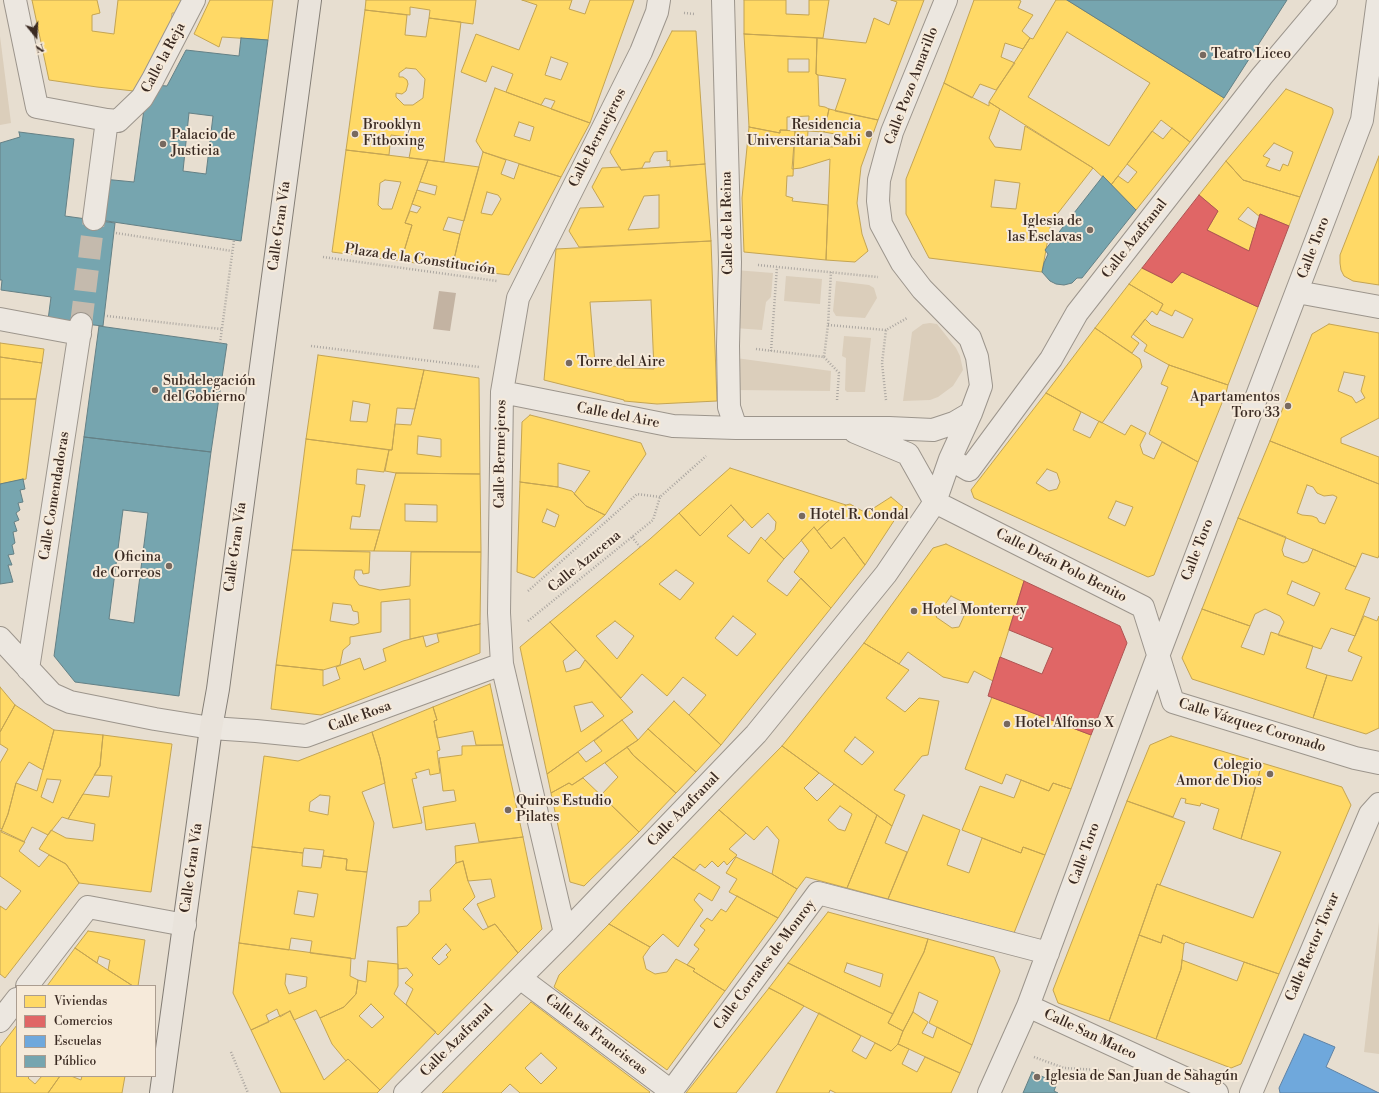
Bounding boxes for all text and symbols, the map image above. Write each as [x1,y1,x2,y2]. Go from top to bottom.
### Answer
north arrow [16,16,56,56]
street label: Calle la Reja [138,20,190,96]
street label: Calle Pozo Amarillo [882,25,942,147]
text: N [33,39,46,55]
place label: Teatro Liceo [1211,47,1291,63]
marker: Teatro Liceo [1198,50,1208,60]
street label: Calle Bermejeros [566,86,630,190]
place label: Brooklyn Fitboxing [363,118,424,150]
place label: Residencia Universitaria Sabi [747,118,861,150]
place label: Palacio de Justicia [171,128,236,160]
marker: Brooklyn Fitboxing [350,129,360,139]
marker: Residencia Universitaria Sabi [864,129,874,139]
marker: Palacio de Justicia [158,139,168,149]
street label: Calle de la Reina [719,171,737,275]
street label: Calle Gran Vía [265,180,295,272]
street label: Calle Azafranal [1099,196,1171,282]
place label: Iglesia de las Esclavas [1008,214,1082,246]
street label: Calle Toro [1294,215,1334,281]
marker: Iglesia de las Esclavas [1085,225,1095,235]
street label: Plaza de la Constitución [344,241,496,279]
place label: Torre del Aire [577,355,665,371]
marker: Torre del Aire [564,358,574,368]
place label: Subdelegación del Gobierno [163,374,255,406]
marker: Subdelegación del Gobierno [150,385,160,395]
place label: Apartamentos Toro 33 [1190,390,1280,422]
street label: Calle Bermejeros [492,399,510,509]
street label: Calle del Aire [575,400,661,432]
marker: Apartamentos Toro 33 [1283,401,1293,411]
street label: Calle Comendadoras [37,430,73,562]
street label: Calle Gran Vía [221,501,251,593]
place label: Hotel R. Condal [810,508,909,524]
marker: Hotel R. Condal [797,511,807,521]
street label: Calle Toro [1178,517,1218,583]
street label: Calle Deán Polo Benito [993,526,1129,606]
street label: Calle Azucena [545,528,625,596]
place label: Oficina de Correos [92,550,161,582]
marker: Oficina de Correos [164,561,174,571]
place label: Hotel Monterrey [922,603,1026,619]
marker: Hotel Monterrey [909,606,919,616]
street label: Calle Vázquez Coronado [1176,696,1328,756]
street label: Calle Rosa [326,698,394,736]
place label: Hotel Alfonso X [1015,716,1114,732]
marker: Hotel Alfonso X [1002,719,1012,729]
place label: Colegio Amor de Dios [1176,758,1262,790]
marker: Colegio Amor de Dios [1265,769,1275,779]
street label: Calle Azafranal [645,770,723,850]
place label: Quiros Estudio Pilates [516,794,612,826]
marker: Quiros Estudio Pilates [503,805,513,815]
street label: Calle Toro [1066,821,1104,887]
street label: Calle Gran Vía [177,822,207,914]
street label: Calle Rector Tovar [1283,890,1343,1004]
street label: Calle Corrales de Monroy [710,897,820,1033]
legend [16,985,156,1077]
street label: Calle las Franciscas [542,991,650,1079]
text: Viviendas [54,994,107,1009]
street label: Calle Azafranal [417,1001,497,1081]
street label: Calle San Mateo [1041,1006,1139,1064]
text: Comercios [54,1014,113,1029]
text: Escuelas [54,1034,101,1049]
text: Público [54,1054,96,1069]
place label: Iglesia de San Juan de Sahagún [1045,1069,1238,1085]
marker: Iglesia de San Juan de Sahagún [1032,1072,1042,1082]

